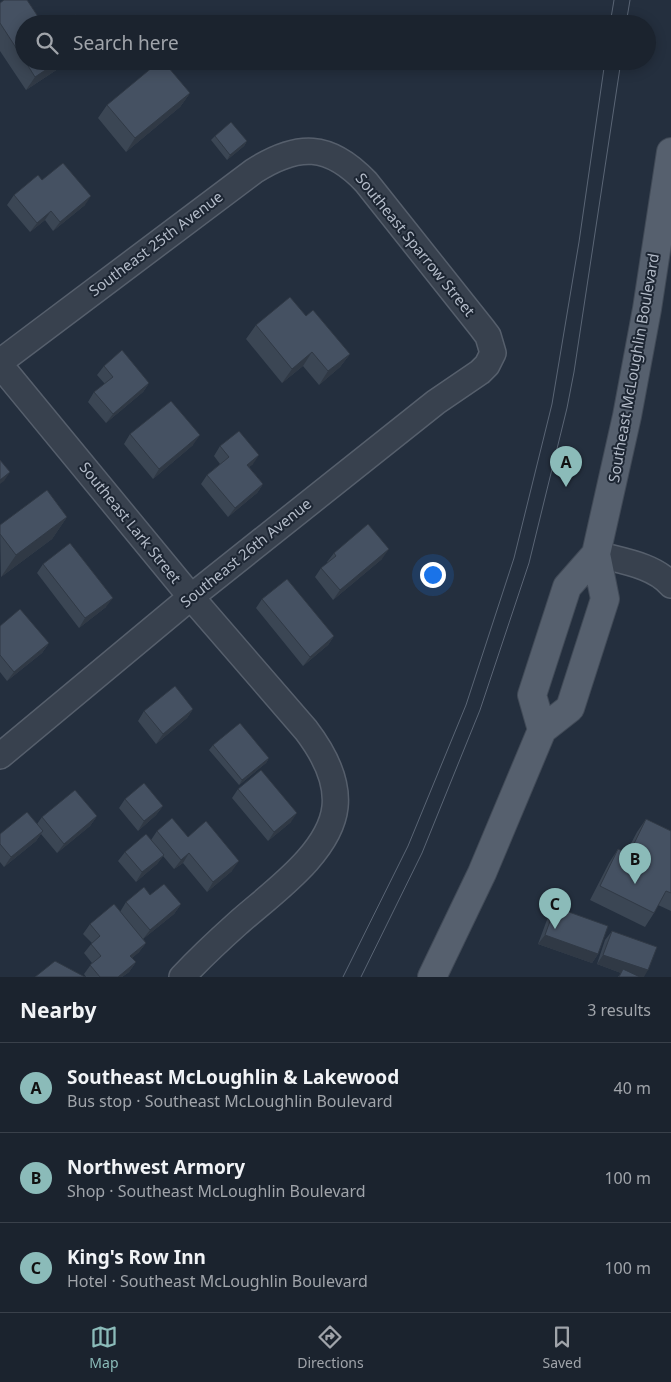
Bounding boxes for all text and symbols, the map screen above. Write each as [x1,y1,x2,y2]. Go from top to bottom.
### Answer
search box [15,15,656,70]
icon: search [33,29,61,57]
text: Search here [73,30,179,56]
street label: Southeast Sparrow Street [352,169,480,321]
street label: Southeast 25th Avenue [84,186,227,300]
street label: Southeast McLoughlin Boulevard [603,252,663,484]
pin: A [550,446,582,487]
street label: Southeast Lark Street [76,457,186,588]
street label: Southeast 26th Avenue [176,493,315,611]
your location [420,562,446,588]
pin: B [619,843,651,884]
pin: C [539,888,571,929]
text: Nearby [20,996,96,1024]
text: 3 results [587,999,651,1021]
text: Southeast McLoughlin & Lakewood [67,1064,399,1090]
text: A [30,1077,42,1099]
text: 40 m [614,1077,651,1099]
text: Bus stop · Southeast McLoughlin Boulevard [67,1090,393,1112]
text: Northwest Armory [67,1154,245,1180]
text: B [31,1167,41,1189]
text: 100 m [604,1167,651,1189]
text: Shop · Southeast McLoughlin Boulevard [67,1180,366,1202]
text: King's Row Inn [67,1244,206,1270]
text: C [31,1257,41,1279]
text: 100 m [604,1257,651,1279]
text: Hotel · Southeast McLoughlin Boulevard [67,1270,368,1292]
tab: Map [89,1323,119,1372]
tab: Directions [297,1323,364,1372]
tab: Saved [542,1323,582,1372]

